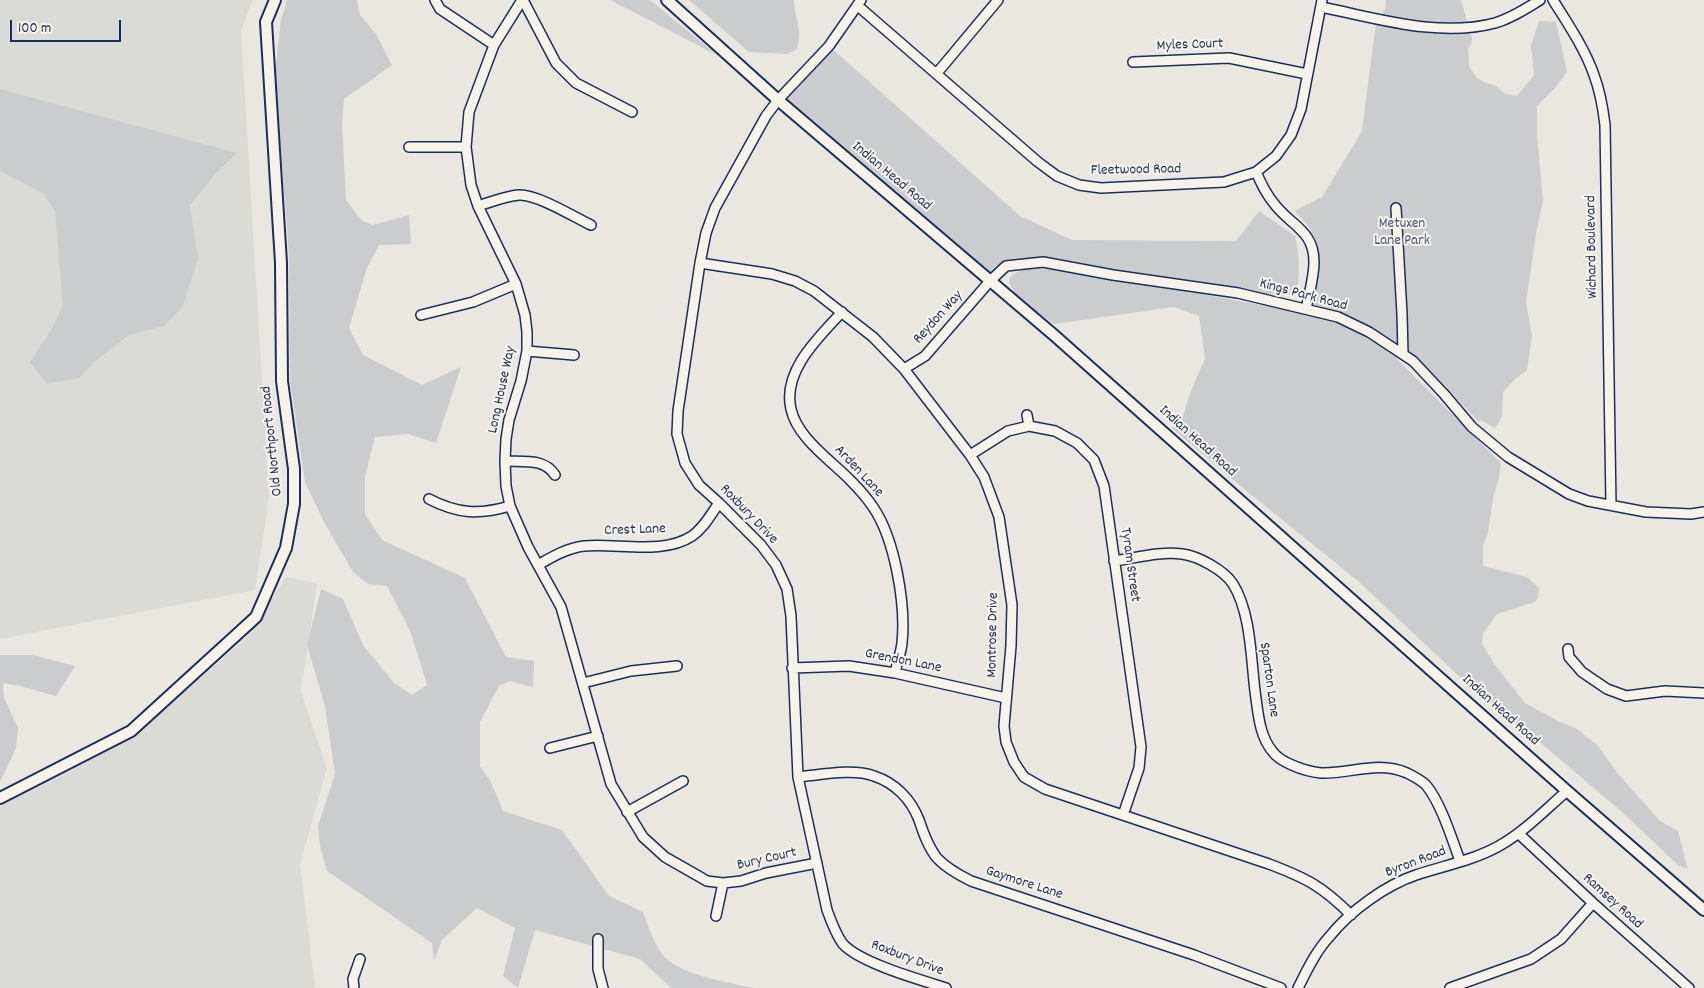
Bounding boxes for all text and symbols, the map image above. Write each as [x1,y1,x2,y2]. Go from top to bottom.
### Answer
scale bar [12,10,124,42]
text: 100 m [18,18,51,40]
street label: Myles Court [1156,36,1224,56]
street label: Indian Head Road [847,138,935,216]
street label: Fleetwood Road [1091,161,1181,181]
street label: Wichard Boulevard [1583,195,1603,299]
park label: Metuxen Lane Park [1374,216,1430,251]
street label: Kings Park Road [1257,276,1349,316]
street label: Reydon Way [910,288,968,348]
street label: Long House Way [485,345,521,435]
street label: Old Northport Road [258,385,288,497]
street label: Indian Head Road [1154,402,1240,482]
street label: Arden Lane [829,442,887,502]
street label: Roxbury Drive [715,481,781,549]
street label: Crest Lane [604,521,666,541]
street label: Tyram Street [1115,527,1143,603]
street label: Montrose Drive [984,592,1004,678]
street label: Sparton Lane [1254,641,1282,719]
street label: Grendon Lane [863,646,943,678]
street label: Indian Head Road [1457,671,1543,751]
street label: Byron Road [1383,843,1449,883]
street label: Bury Court [736,844,798,876]
street label: Gaymore Lane [983,863,1065,905]
street label: Ramsey Road [1578,870,1646,934]
street label: Roxbury Drive [868,937,946,981]

